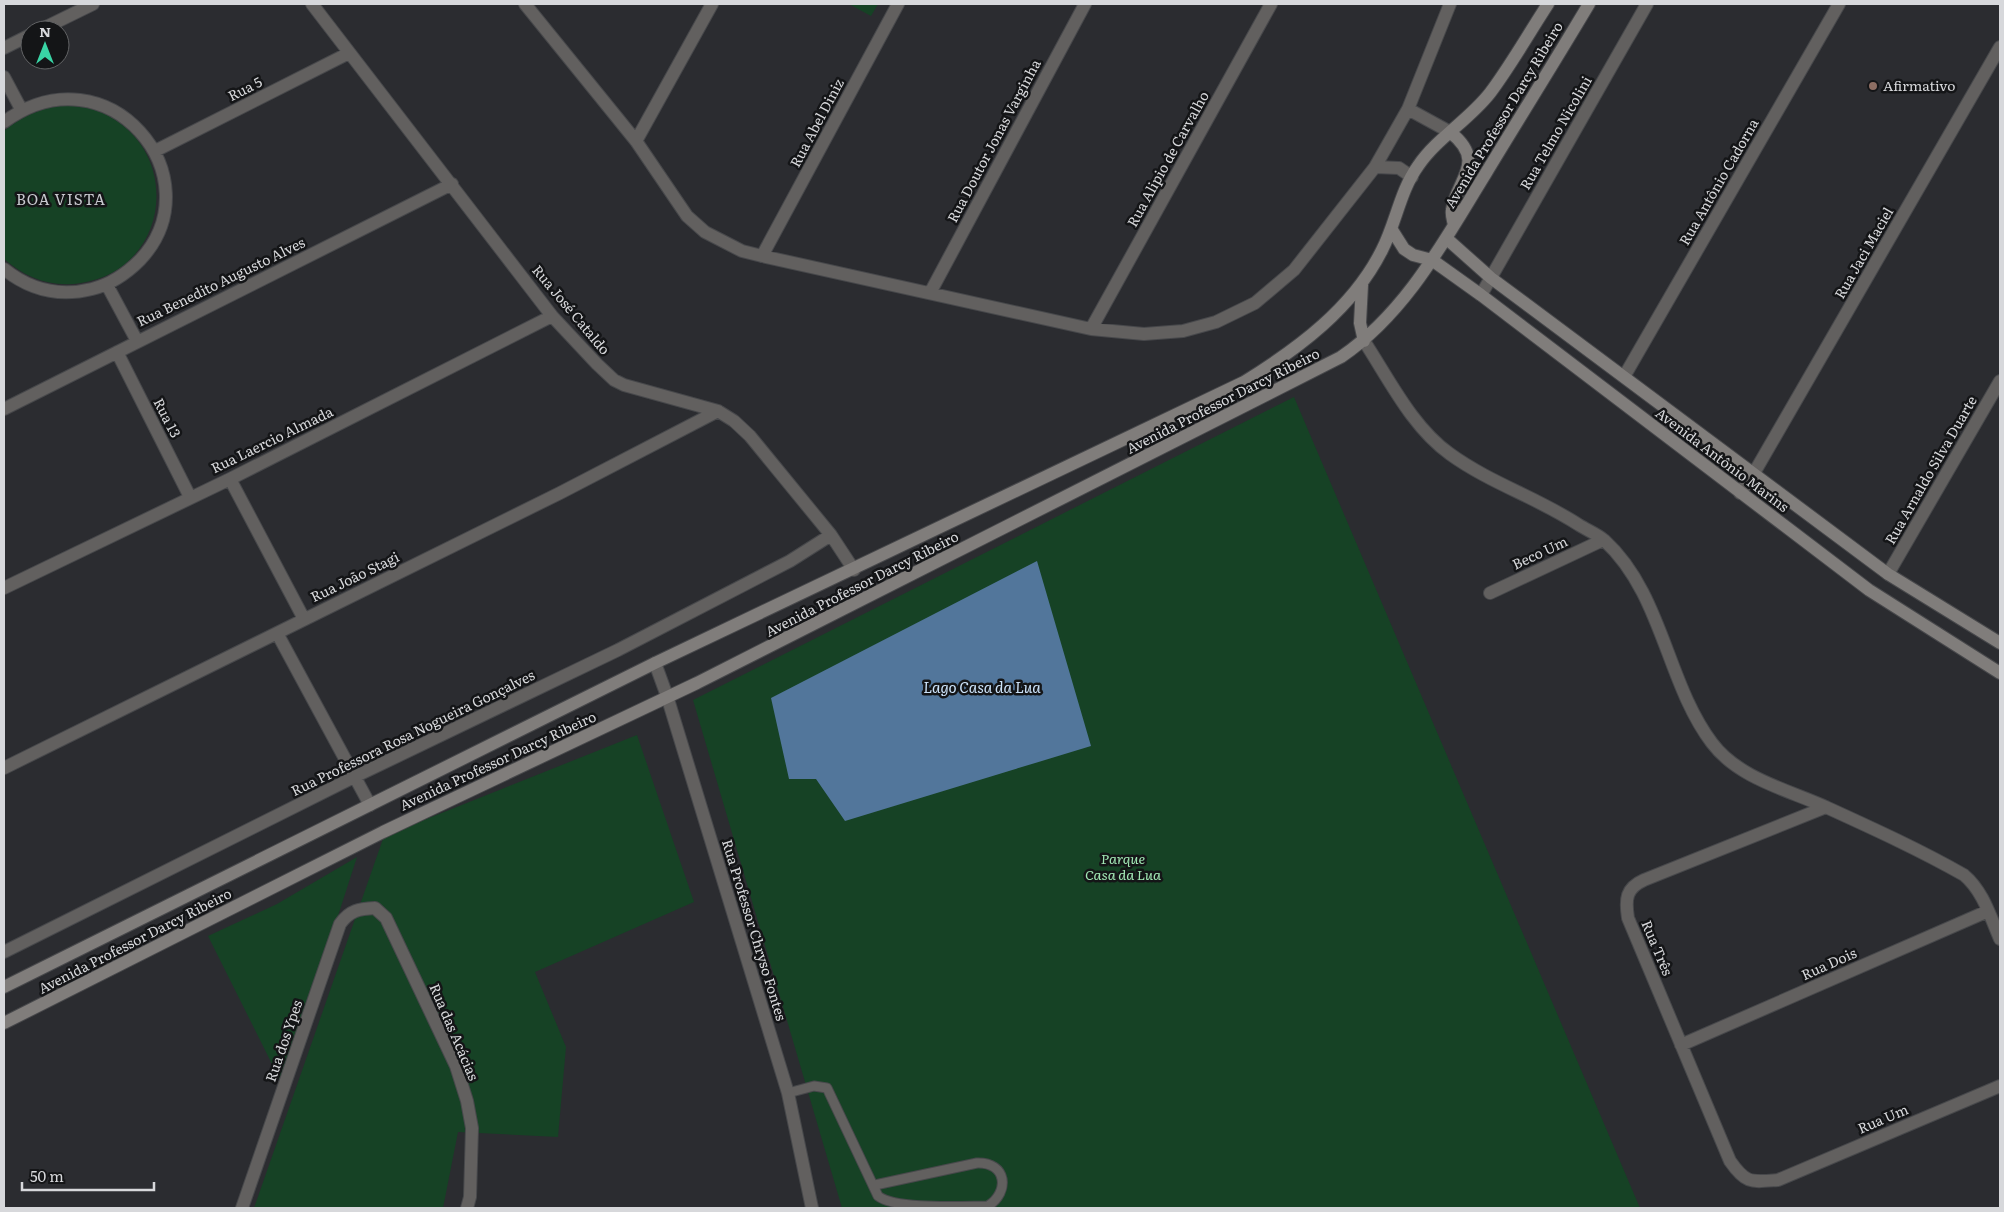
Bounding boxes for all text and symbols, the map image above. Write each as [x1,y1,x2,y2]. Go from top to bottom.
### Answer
street label: Avenida Professor Darcy Ribeiro [1439,17,1567,212]
north arrow [20,20,70,70]
text: N [39,21,51,41]
street label: Rua Doutor Jonas Varginha [942,55,1045,226]
street label: Rua 5 [224,71,265,105]
street label: Rua Telmo Nicolini [1514,72,1596,193]
street label: Rua Abel Diniz [784,74,848,170]
place label: Afirmativo [1883,75,1956,95]
marker: Afirmativo [1867,80,1879,92]
street label: Rua Alipio de Carvalho [1121,87,1213,230]
street label: Rua Antônio Cadorna [1674,114,1763,249]
district label: BOA VISTA [16,187,106,210]
street label: Rua Jaci Maciel [1829,203,1898,302]
street label: Rua Benedito Augusto Alves [133,232,308,331]
street label: Rua José Cataldo [528,260,615,358]
street label: Avenida Professor Darcy Ribeiro [1122,342,1323,458]
street label: Rua Arnaldo Silva Duarte [1879,392,1981,547]
street label: Rua 13 [149,394,186,441]
street label: Rua Laercio Almada [207,401,336,477]
street label: Avenida Antônio Marins [1652,402,1793,516]
street label: Avenida Professor Darcy Ribeiro [761,525,962,641]
street label: Beco Um [1509,530,1571,574]
street label: Rua João Stagi [307,546,403,606]
street label: Rua Professora Rosa Nogueira Gonçalves [287,664,538,800]
water label: Lago Casa da Lua [923,675,1041,698]
street label: Avenida Professor Darcy Ribeiro [396,706,599,815]
street label: Rua Professor Chryso Fontes [718,837,792,1023]
park label: Parque Casa da Lua [1085,848,1161,884]
street label: Avenida Professor Darcy Ribeiro [34,882,235,998]
street label: Rua Três [1637,917,1679,978]
street label: Rua Dois [1798,942,1859,984]
street label: Rua das Acácias [425,980,484,1083]
street label: Rua dos Ypes [260,997,306,1084]
street label: Rua Um [1854,1098,1911,1138]
scale bar [22,1160,155,1192]
text: 50 m [30,1164,64,1187]

